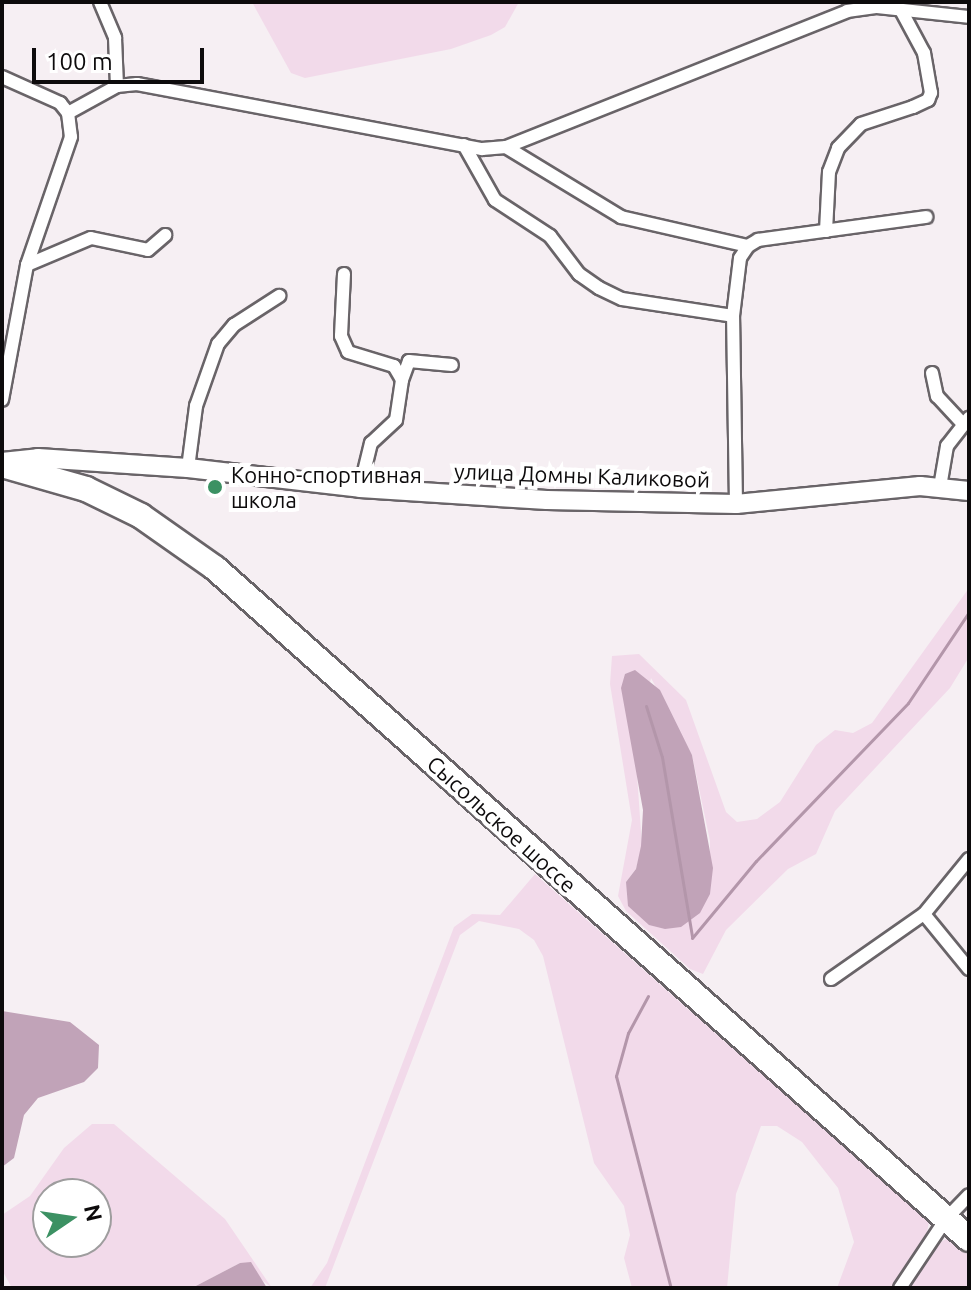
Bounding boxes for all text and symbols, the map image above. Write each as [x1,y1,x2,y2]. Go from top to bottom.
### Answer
scale bar [36,32,208,82]
text: 100 m [46,48,113,75]
street label: улица Домны Каликовой [454,457,710,493]
place label: Конно-спортивная школа [231,461,422,512]
marker: Конно-спортивная школа [206,478,224,496]
street label: Сысольское шоссе [422,750,582,898]
north arrow [32,1178,112,1258]
text: N [80,1202,108,1224]

